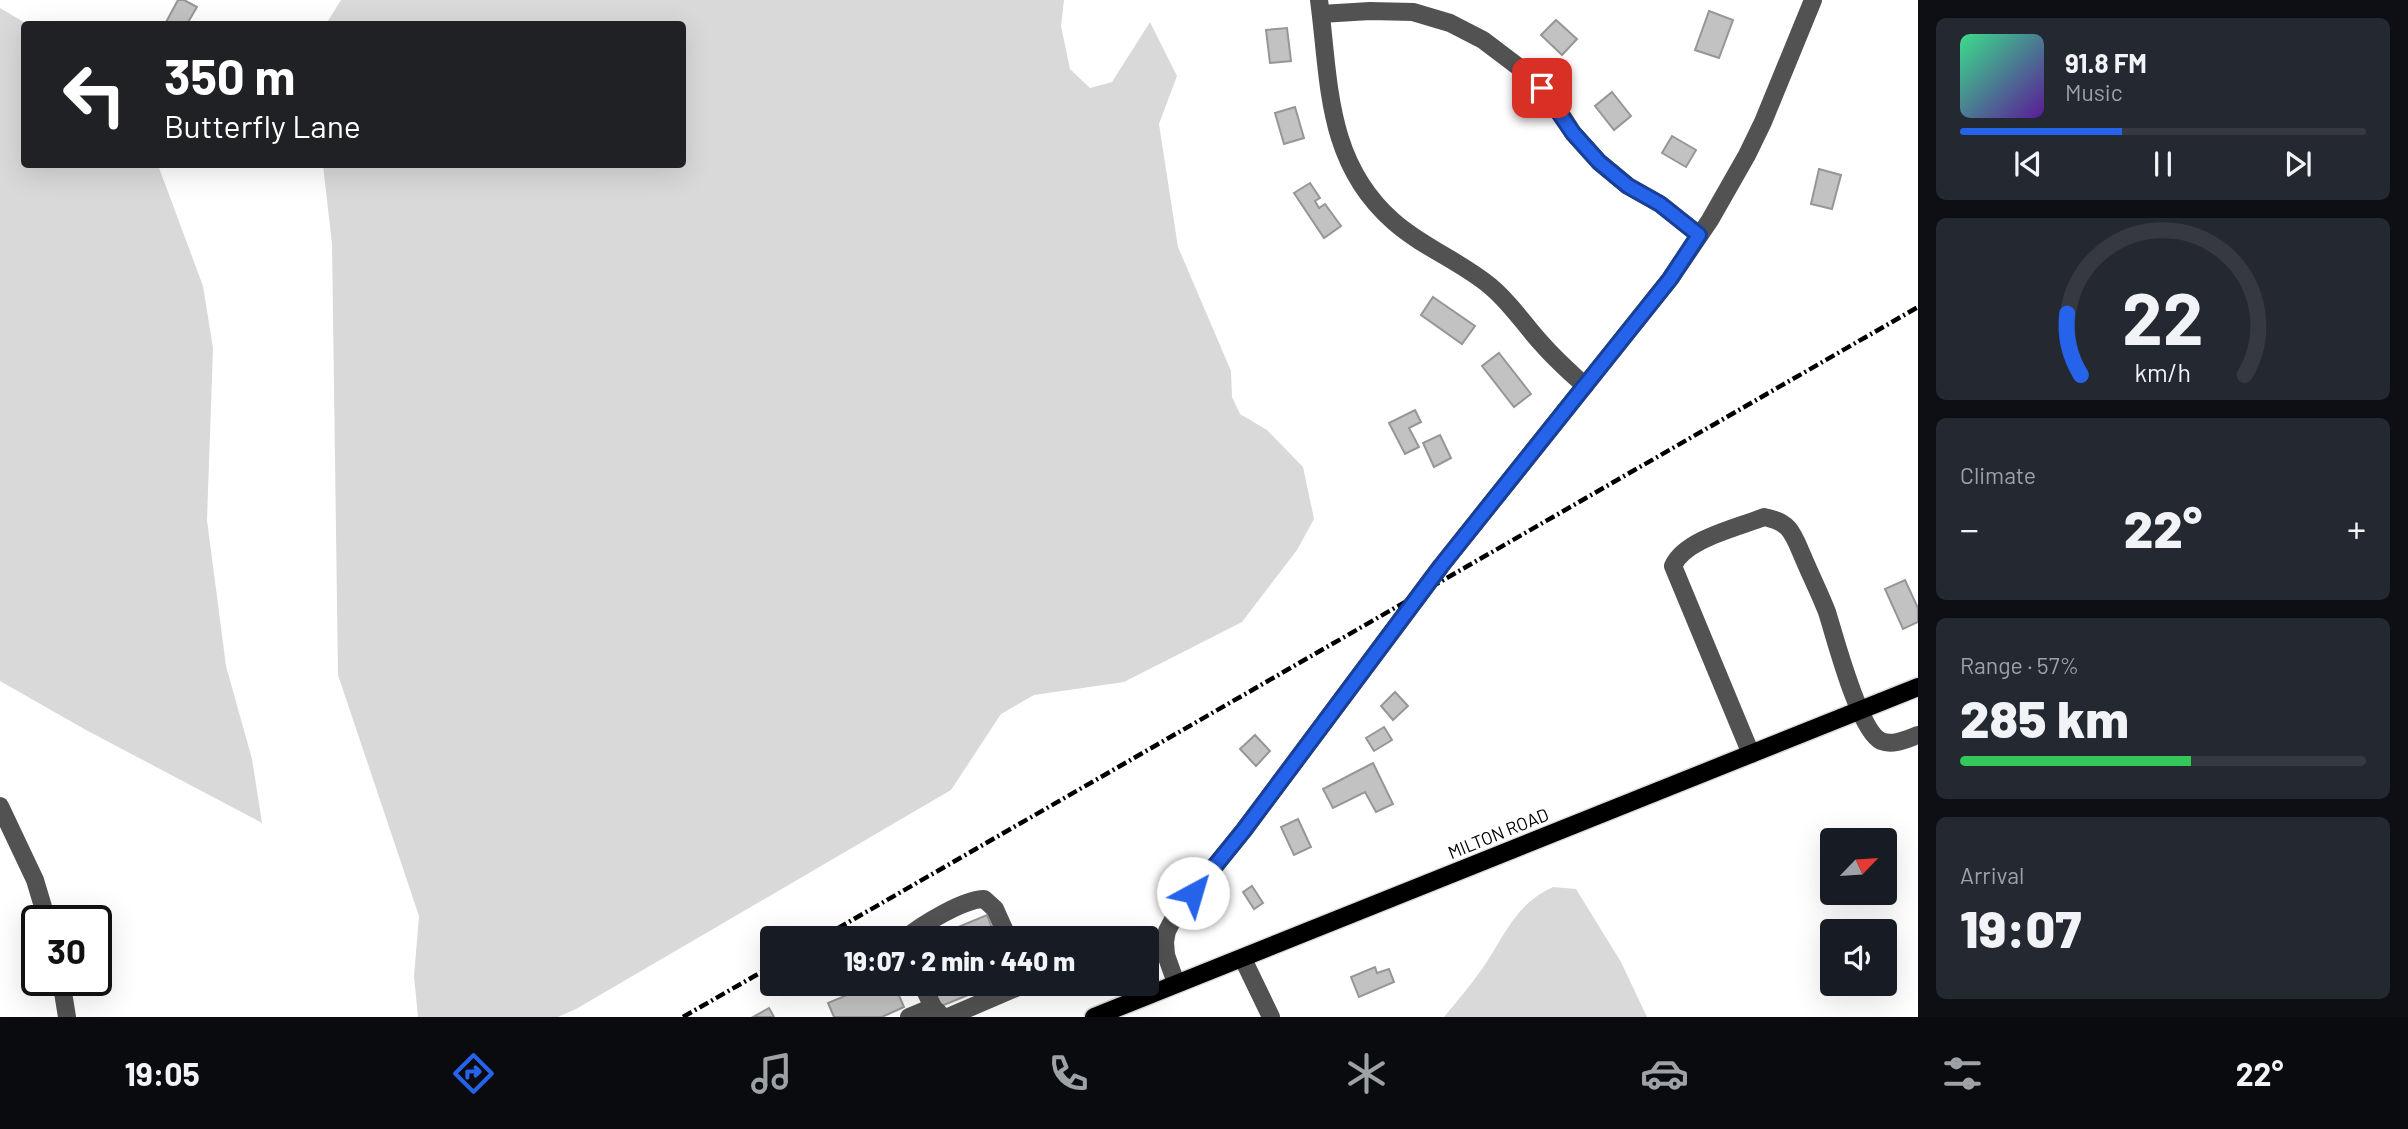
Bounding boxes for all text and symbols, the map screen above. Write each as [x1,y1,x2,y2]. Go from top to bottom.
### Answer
text: 350 m [164,46,296,105]
text: 91.8 FM [2065,47,2147,78]
icon: left [49,49,140,140]
pin [1512,58,1572,118]
icon: arrive [1523,69,1561,107]
text: Music [2065,78,2123,106]
text: Butterfly Lane [164,106,361,144]
icon: previous [2009,145,2047,183]
icon: pause [2144,145,2182,183]
icon: next [2279,145,2317,183]
text: 22 [2122,272,2204,360]
text: km/h [2135,357,2191,387]
text: Climate [1960,461,2036,489]
text: 22° [2124,496,2202,558]
text: − [1960,505,1979,551]
text: + [2347,505,2366,551]
text: Range · 57% [1960,651,2079,679]
text: 285 km [1960,686,2129,748]
street label: MILTON ROAD [1444,803,1552,863]
north arrow [1820,828,1897,905]
map controls [1820,828,1897,996]
position arrow [1156,856,1230,930]
text: Arrival [1960,861,2024,889]
text: 19:07 [1960,896,2082,958]
speed limit sign: 30 [21,905,112,996]
button: sound [1820,919,1897,996]
text: 19:07 · 2 min · 440 m [844,945,1075,976]
icon: directions [449,1049,498,1098]
icon: music [747,1049,796,1098]
icon: phone [1044,1049,1093,1098]
icon: climate [1342,1049,1391,1098]
icon: car [1640,1049,1689,1098]
icon: filters [1938,1049,1987,1098]
text: 19:05 [124,1054,200,1092]
text: 22° [2236,1054,2284,1092]

